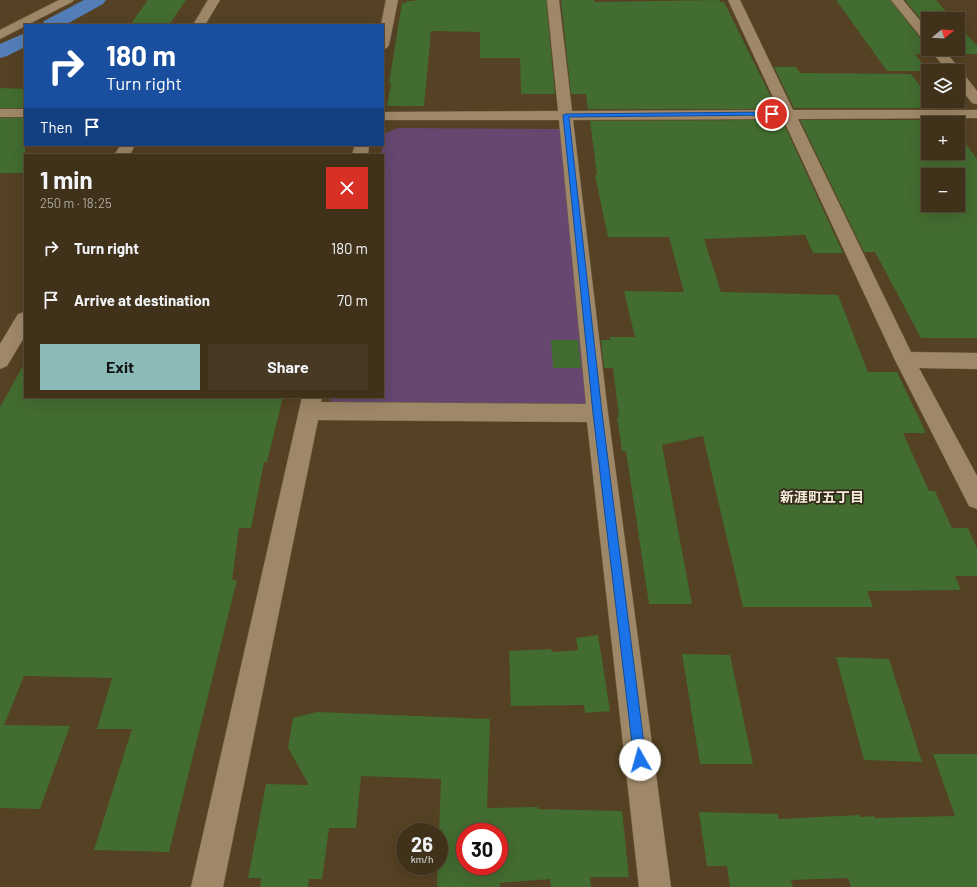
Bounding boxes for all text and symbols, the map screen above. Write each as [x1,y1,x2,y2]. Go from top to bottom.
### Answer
north arrow [921,12,965,56]
map controls [921,12,965,212]
text: 180 m [106,38,176,72]
icon: right [40,40,92,92]
button: layers [921,64,965,108]
text: Turn right [106,72,182,94]
pin [755,97,789,131]
icon: arrive [761,103,783,125]
icon: arrive [81,116,103,138]
button: + [921,116,965,160]
text: Then [40,118,73,136]
text: 1 min [40,165,93,194]
button: close [326,167,368,209]
button: − [921,168,965,212]
text: 250 m · 18:25 [40,195,112,211]
icon: right [40,237,62,259]
text: Turn right [74,239,139,257]
text: 180 m [331,239,368,257]
icon: arrive [40,289,62,311]
text: Arrive at destination [74,291,210,309]
text: 70 m [337,291,368,309]
button: Exit [40,344,200,390]
button: Share [208,344,368,390]
district label: 新涯町五丁目 [780,488,864,505]
position arrow [619,739,661,781]
speed limit sign: 30 [456,823,508,875]
text: 26 [411,832,433,856]
text: km/h [411,853,433,865]

